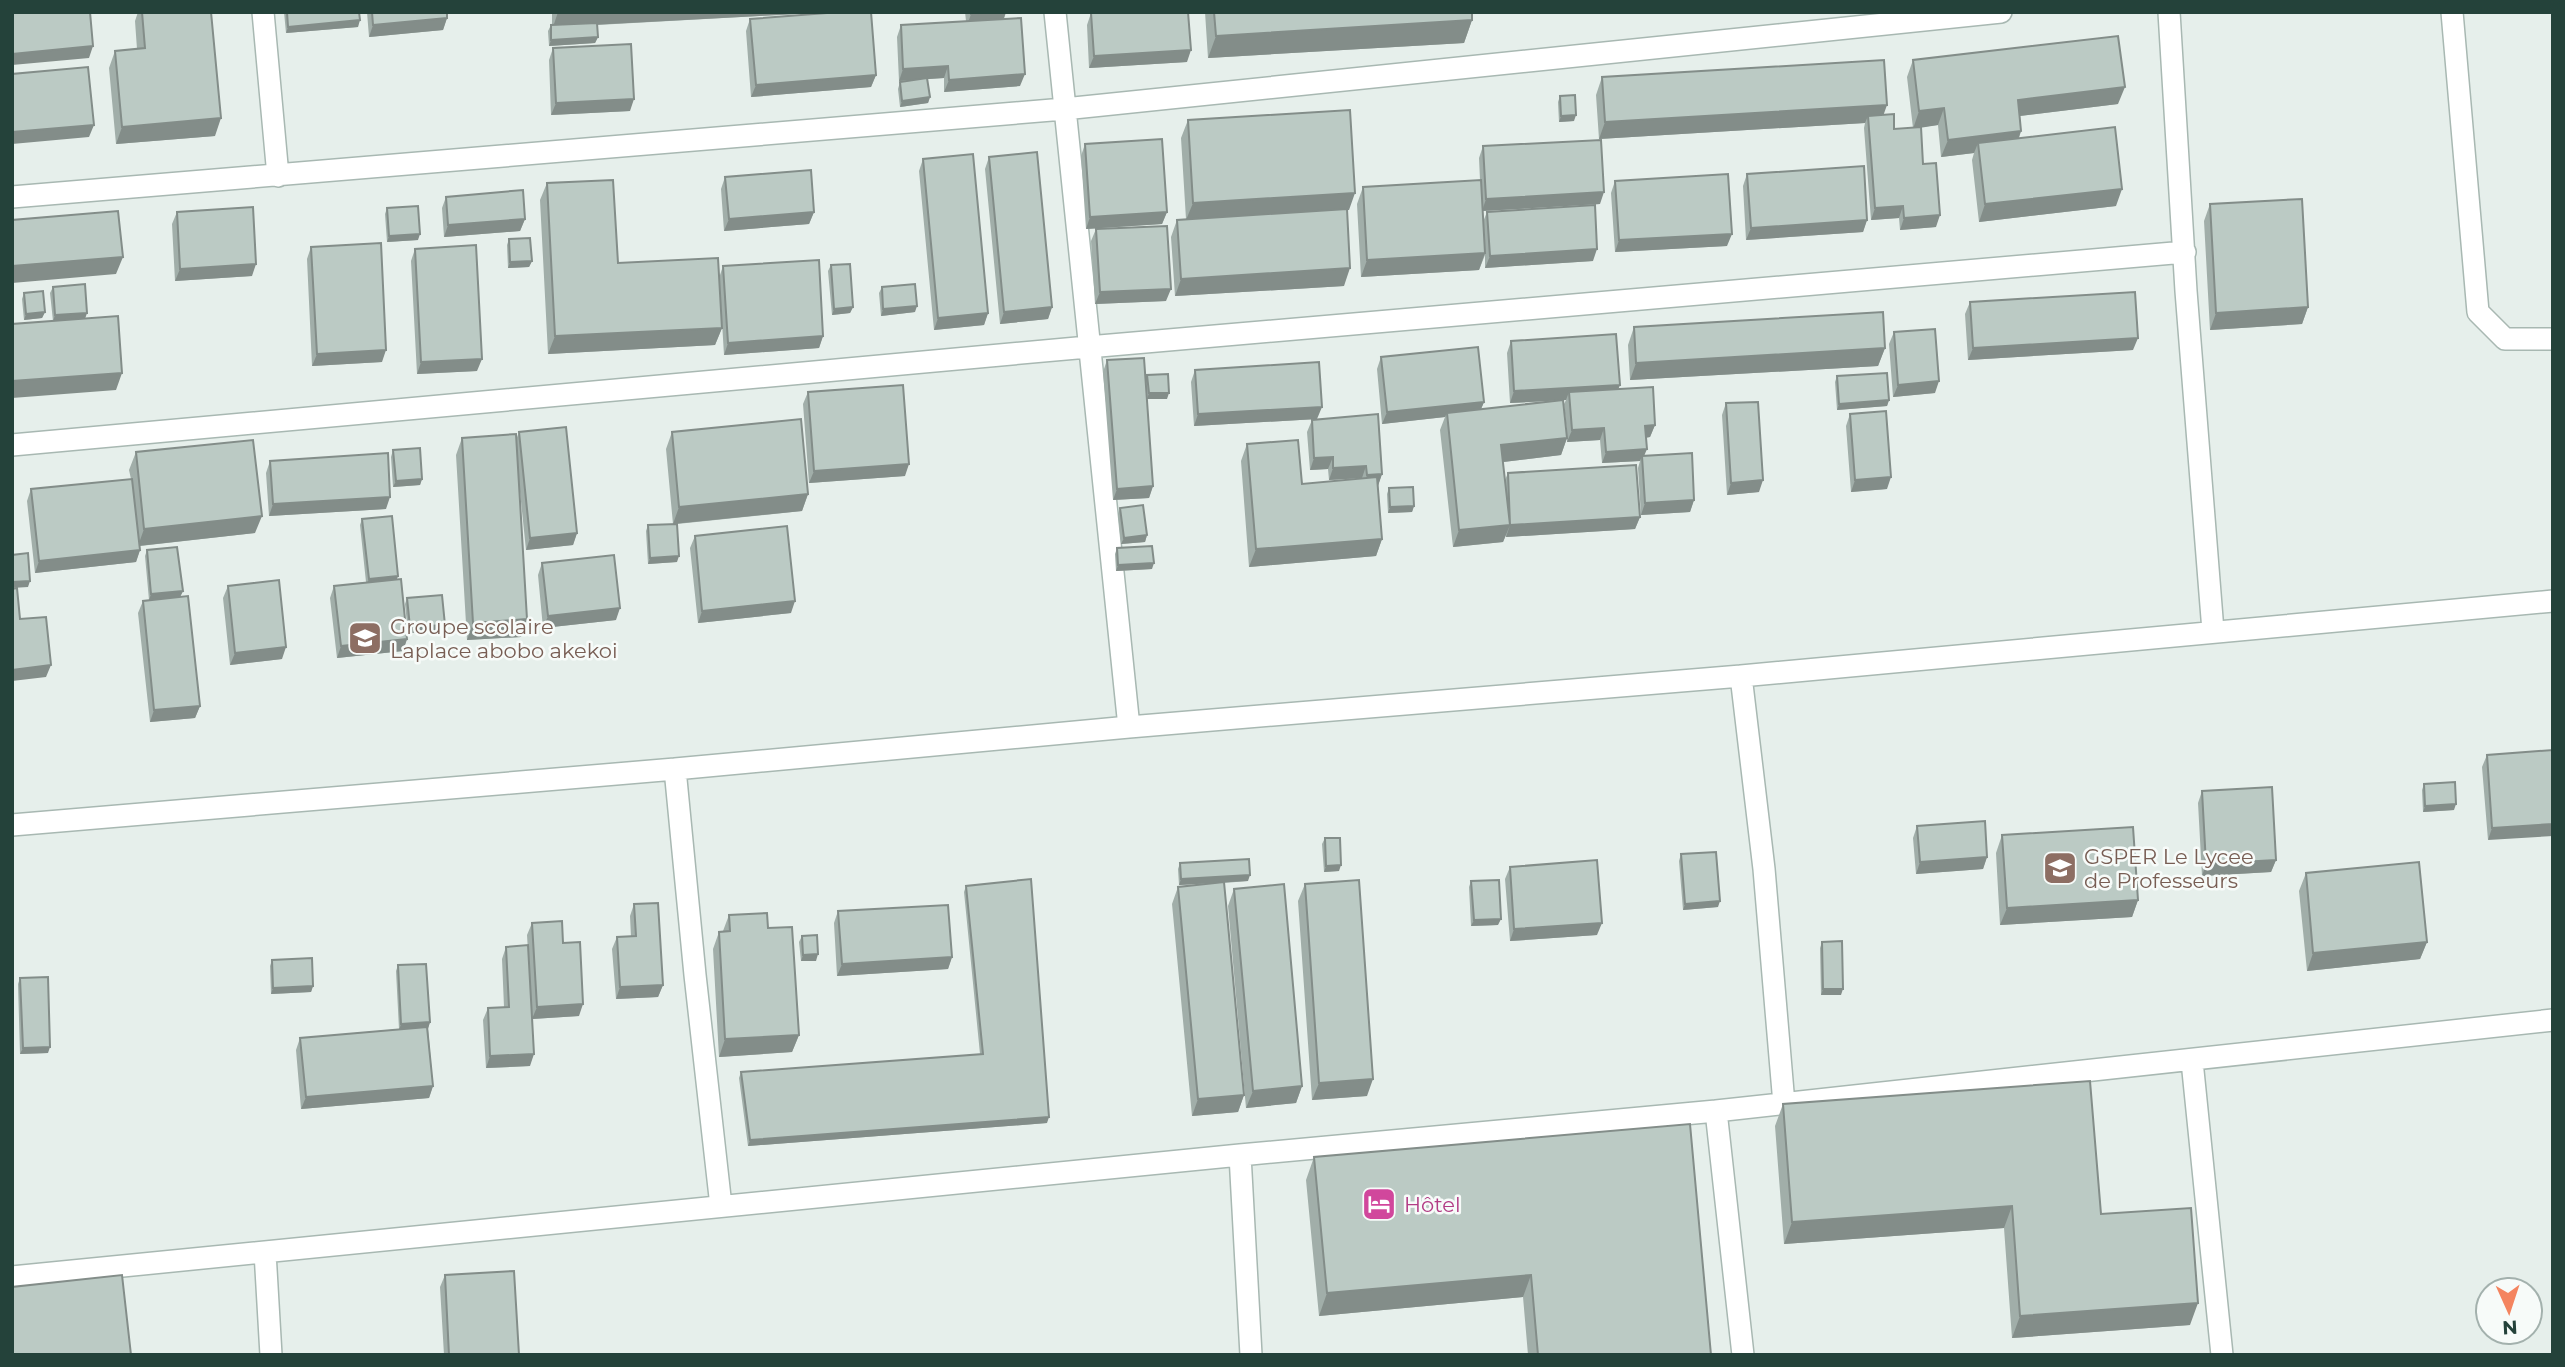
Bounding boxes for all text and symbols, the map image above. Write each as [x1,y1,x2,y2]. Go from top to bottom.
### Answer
place label: Groupe scolaire Laplace abobo akekoi [390,614,618,663]
school or university icon: Groupe scolaire Laplace abobo akekoi [346,619,384,657]
place label: GSPER Le Lycee de Professeurs [2084,844,2254,893]
school or university icon: GSPER Le Lycee de Professeurs [2041,849,2079,887]
hotel icon: Hôtel [1360,1185,1398,1223]
place label: Hôtel [1404,1192,1461,1217]
north arrow [2474,1276,2544,1346]
text: N [2502,1316,2518,1339]

